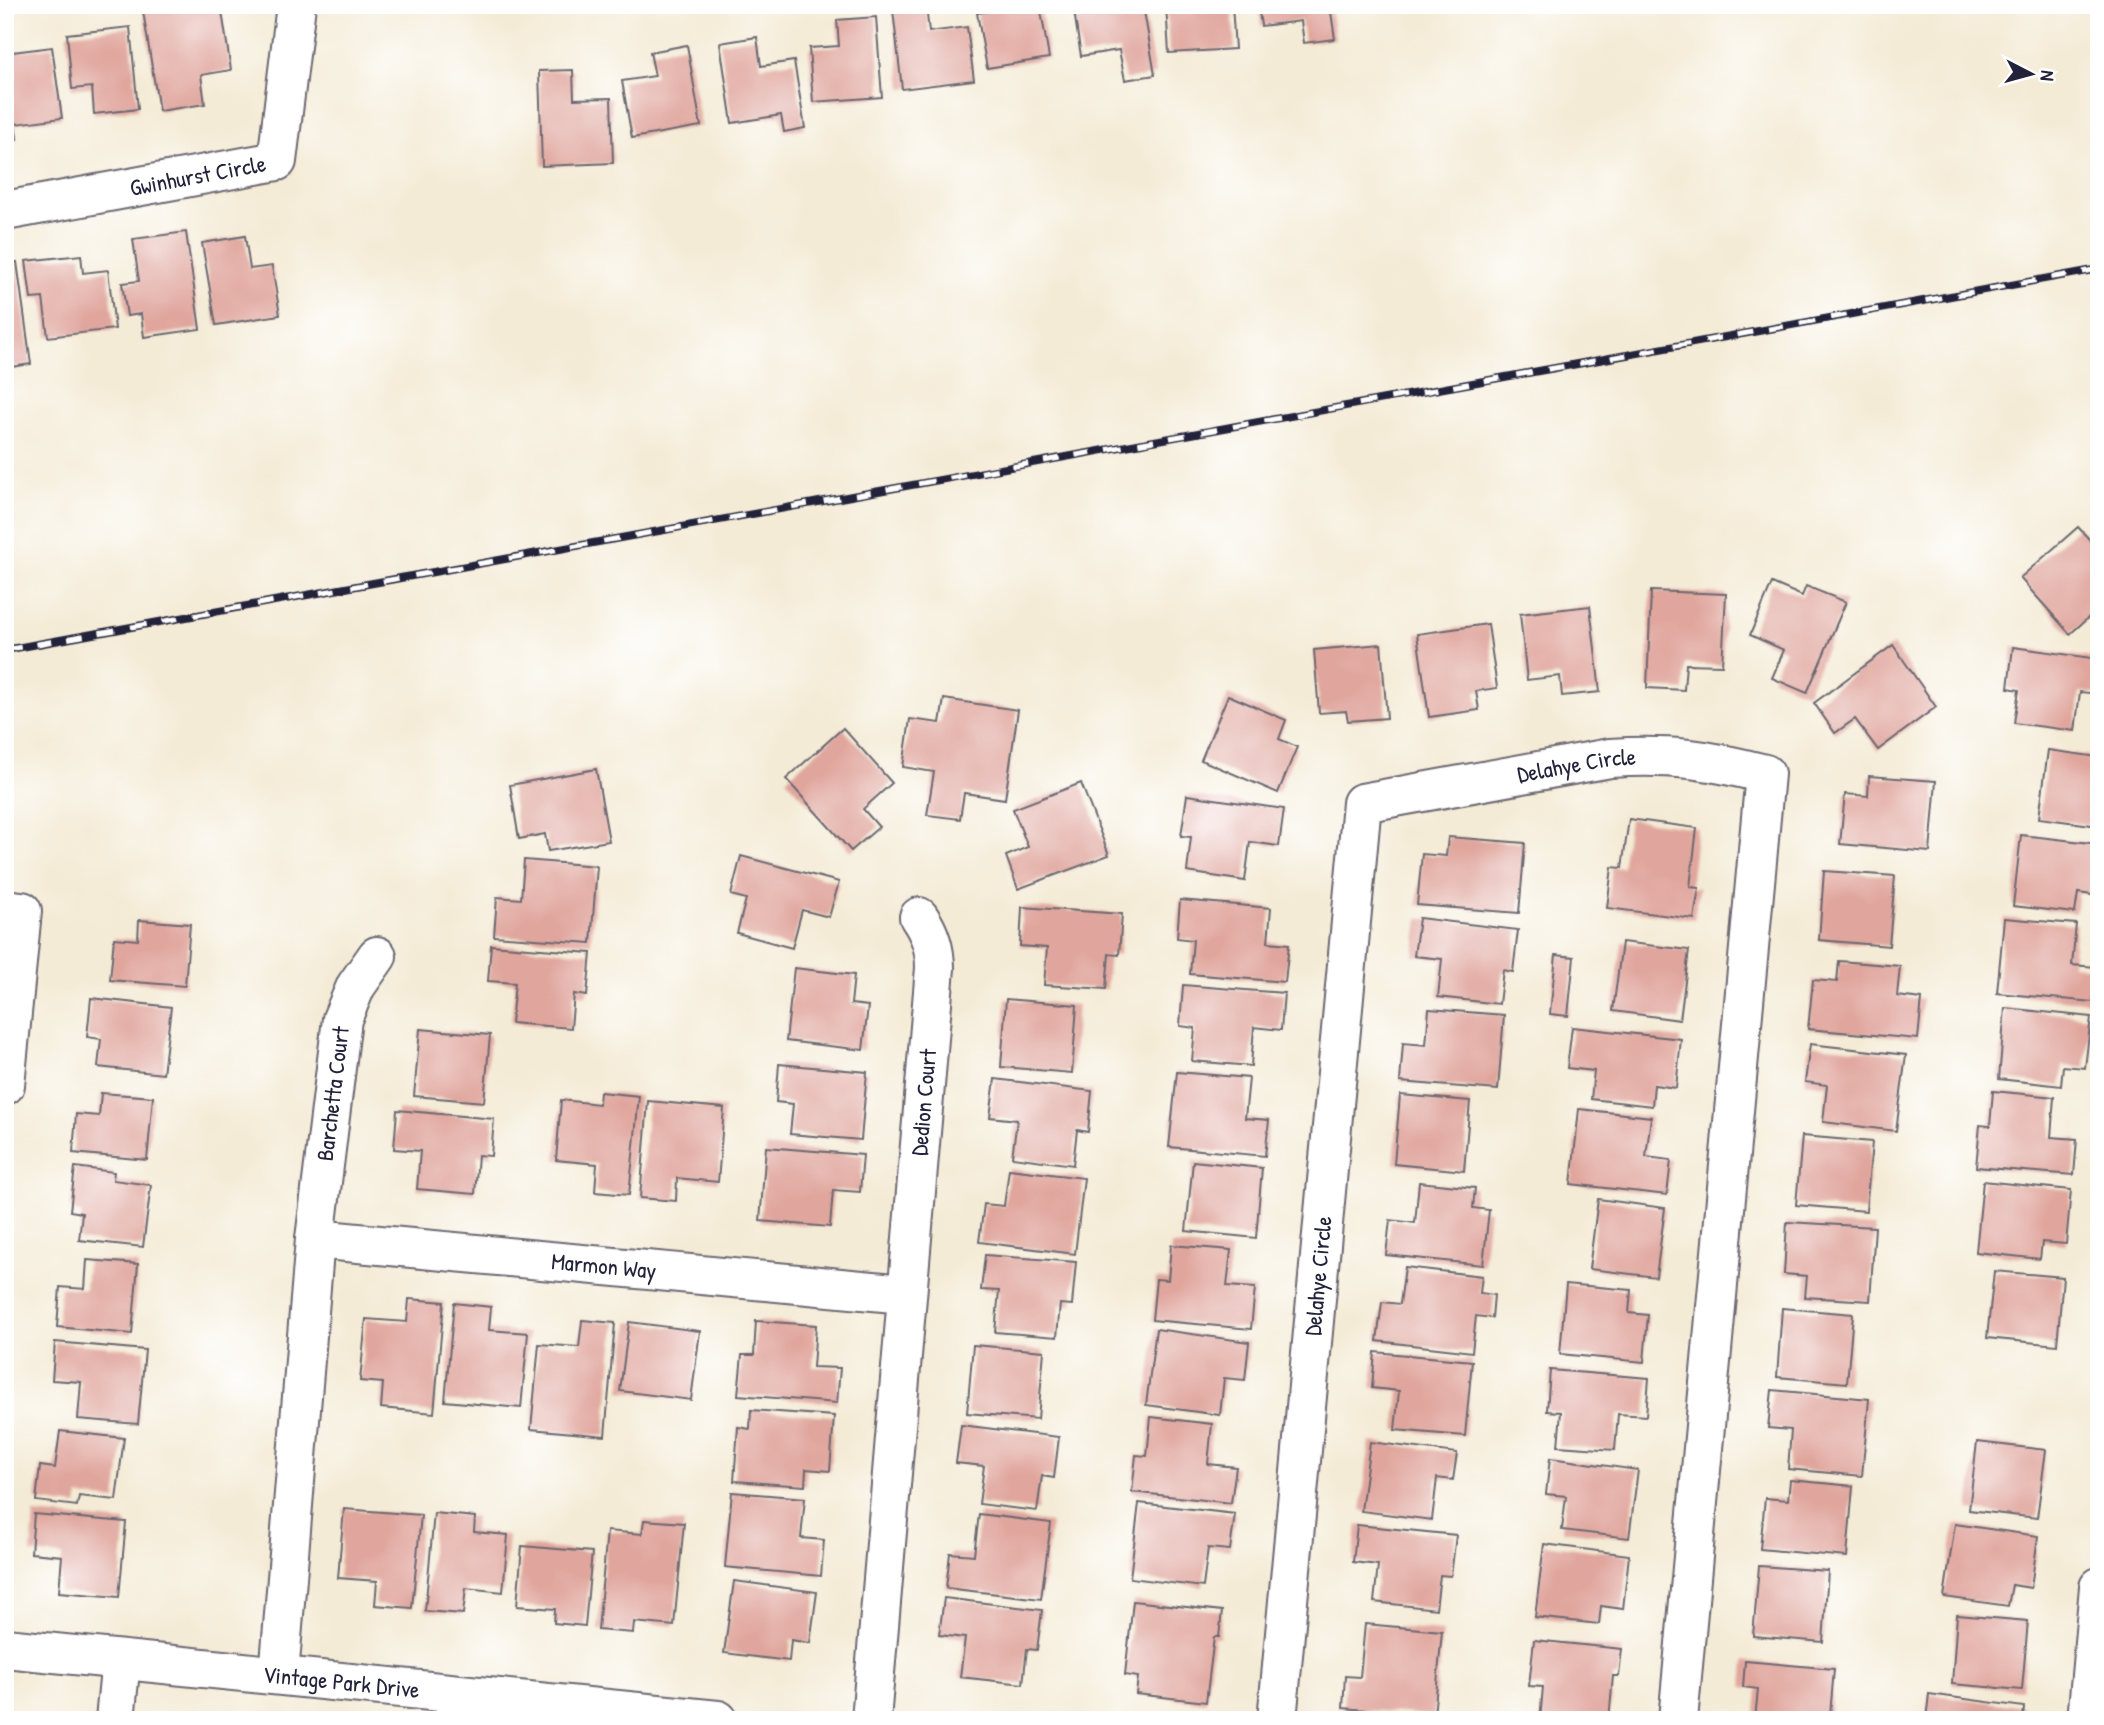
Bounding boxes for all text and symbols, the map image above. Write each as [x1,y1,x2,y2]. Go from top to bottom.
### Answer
north arrow [1996,38,2066,108]
text: N [2034,69,2061,82]
street label: Gwinhurst Circle [127,147,268,203]
street label: Delahye Circle [1515,741,1636,790]
street label: Barchetta Court [309,1023,356,1163]
street label: Dedion Court [903,1046,943,1157]
street label: Delahye Circle [1297,1215,1339,1337]
street label: Marmon Way [550,1245,658,1286]
street label: Vintage Park Drive [262,1658,421,1705]

